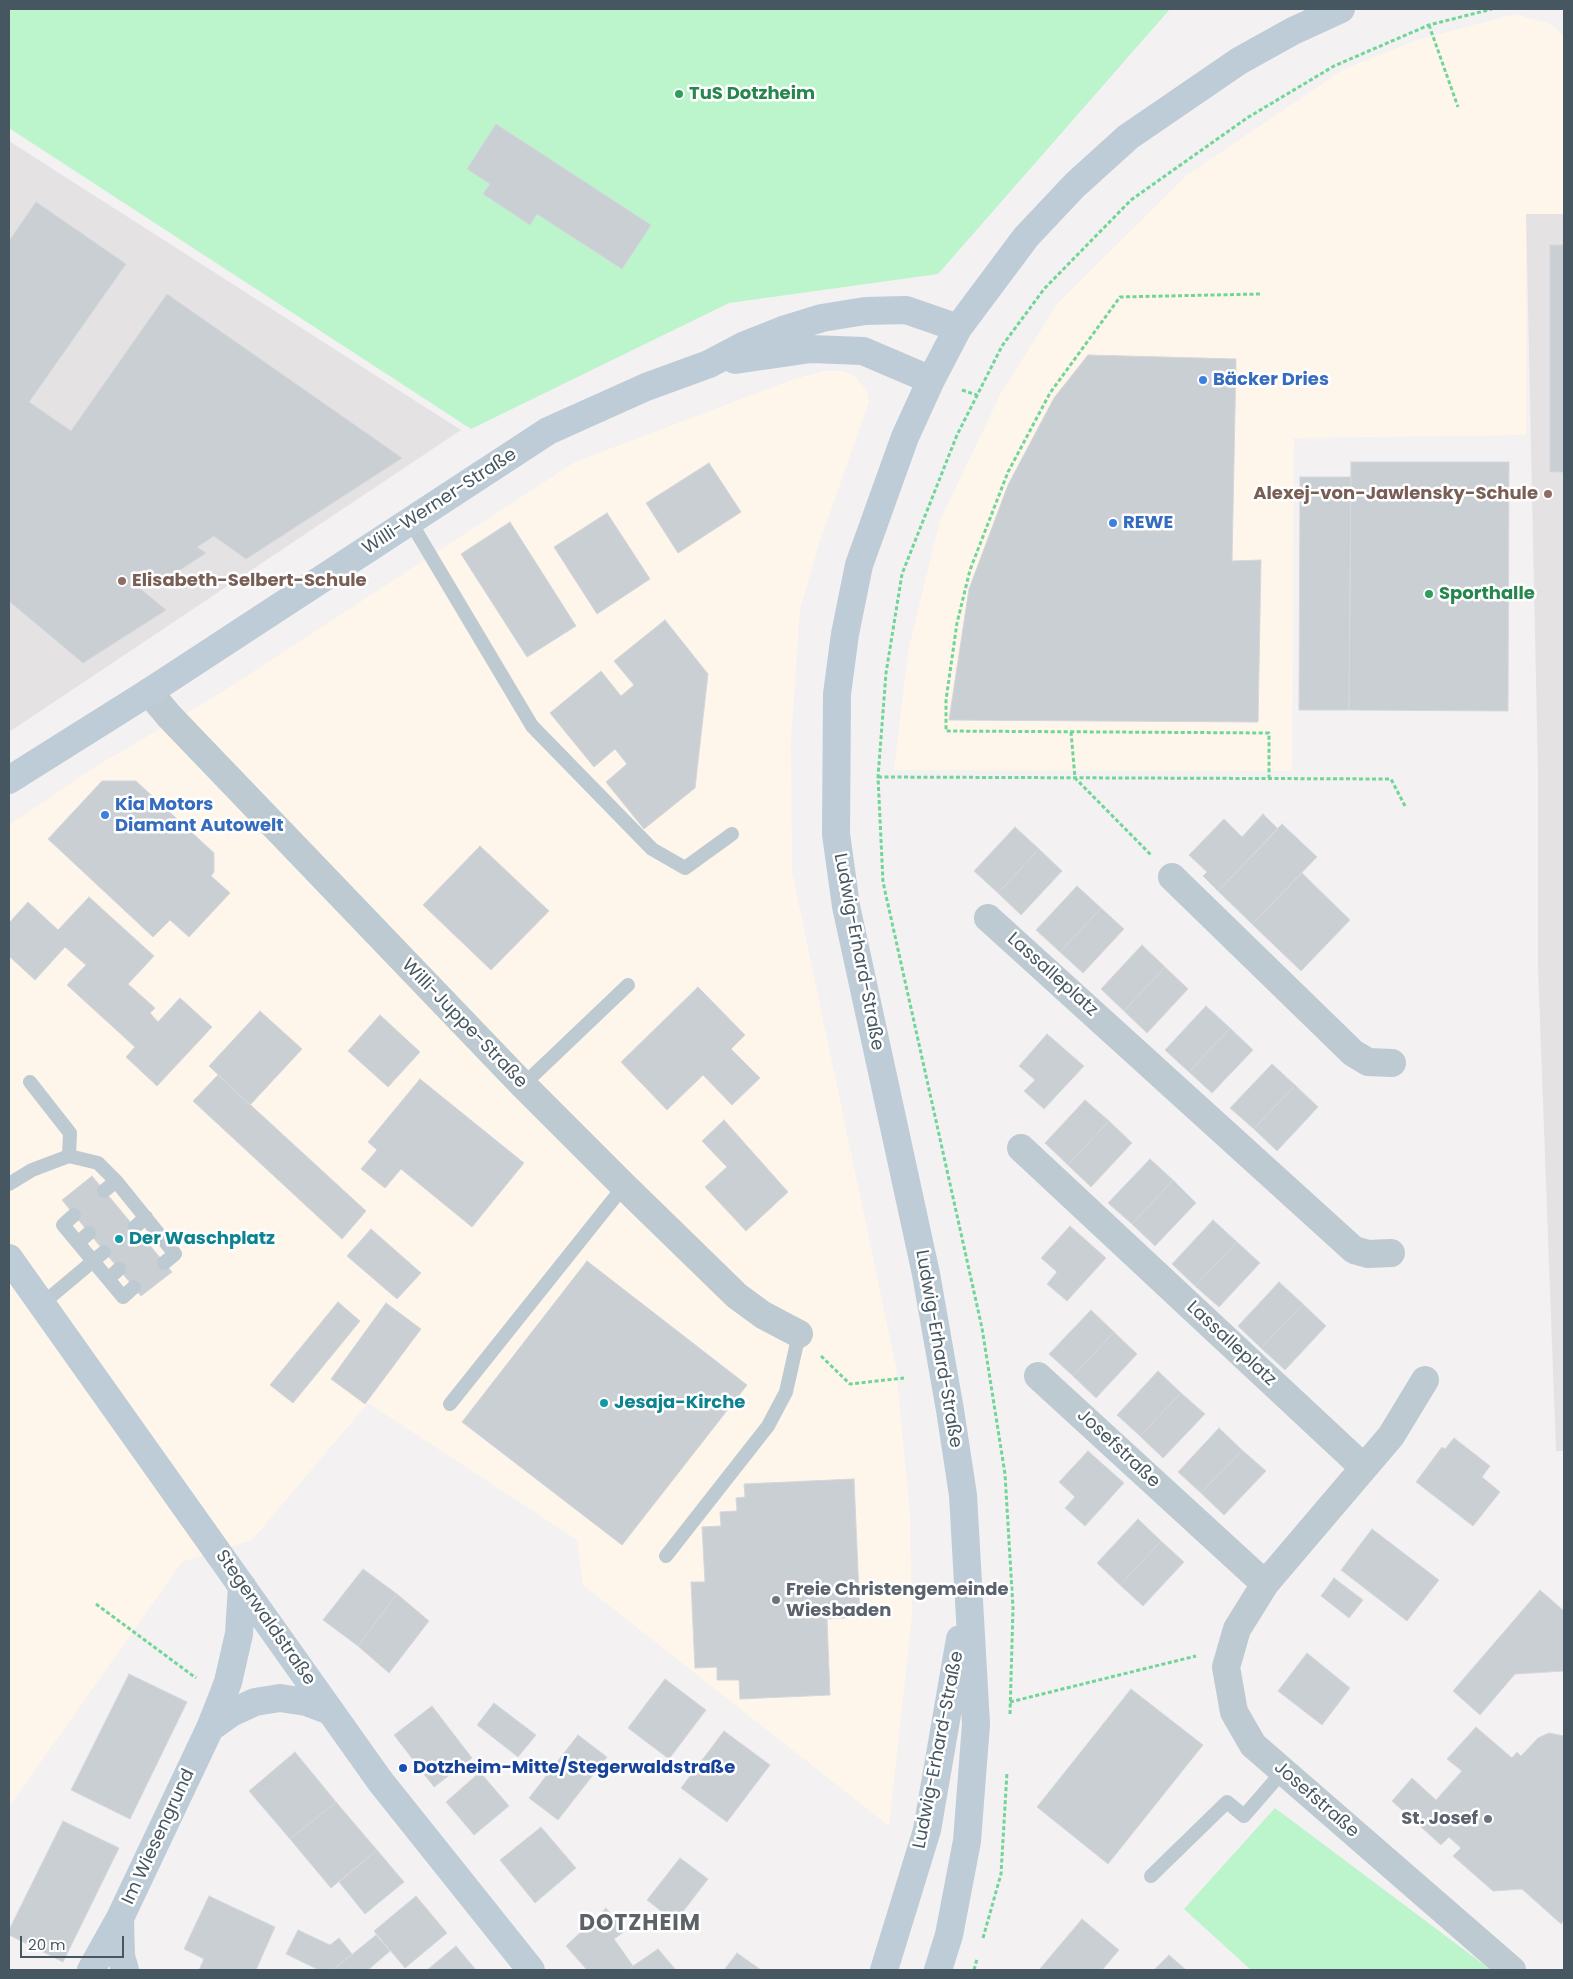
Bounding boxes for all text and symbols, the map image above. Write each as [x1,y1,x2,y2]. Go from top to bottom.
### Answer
place label: TuS Dotzheim [689,83,815,105]
marker: TuS Dotzheim [673,88,685,100]
place label: Bäcker Dries [1213,369,1329,391]
marker: Bäcker Dries [1197,374,1209,386]
street label: Willi-Werner-Straße [359,444,521,560]
place label: Alexej-von-Jawlensky-Schule [1253,483,1538,505]
marker: Alexej-von-Jawlensky-Schule [1542,488,1554,500]
place label: REWE [1123,512,1173,534]
marker: REWE [1107,517,1119,529]
place label: Elisabeth-Selbert-Schule [132,570,367,592]
marker: Elisabeth-Selbert-Schule [116,575,128,587]
place label: Sporthalle [1439,583,1535,605]
marker: Sporthalle [1423,588,1435,600]
place label: Kia Motors Diamant Autowelt [115,794,284,836]
marker: Kia Motors Diamant Autowelt [99,809,111,821]
street label: Ludwig-Erhard-Straße [828,851,888,1053]
street label: Lassalleplatz [1002,929,1102,1021]
street label: Willi-Juppe-Straße [397,955,531,1093]
place label: Der Waschplatz [129,1228,275,1250]
marker: Der Waschplatz [113,1233,125,1245]
street label: Ludwig-Erhard-Straße [910,1248,966,1450]
street label: Lassalleplatz [1182,1297,1280,1391]
place label: Jesaja-Kirche [614,1392,745,1414]
marker: Jesaja-Kirche [598,1397,610,1409]
street label: Josefstraße [1072,1405,1164,1493]
street label: Stegerwaldstraße [210,1546,320,1690]
place label: Freie Christengemeinde Wiesbaden [786,1579,1008,1622]
marker: Freie Christengemeinde Wiesbaden [770,1594,782,1606]
street label: Ludwig-Erhard-Straße [909,1649,969,1851]
place label: Dotzheim-Mitte/Stegerwaldstraße [413,1757,735,1779]
street label: Josefstraße [1269,1757,1363,1843]
marker: Dotzheim-Mitte/Stegerwaldstraße [397,1762,409,1774]
street label: Im Wiesengrund [118,1766,200,1908]
place label: St. Josef [1401,1808,1478,1830]
marker: St. Josef [1482,1813,1494,1825]
district label: DOTZHEIM [578,1911,702,1937]
scale bar [22,1926,126,1958]
text: 20 m [28,1934,66,1955]

